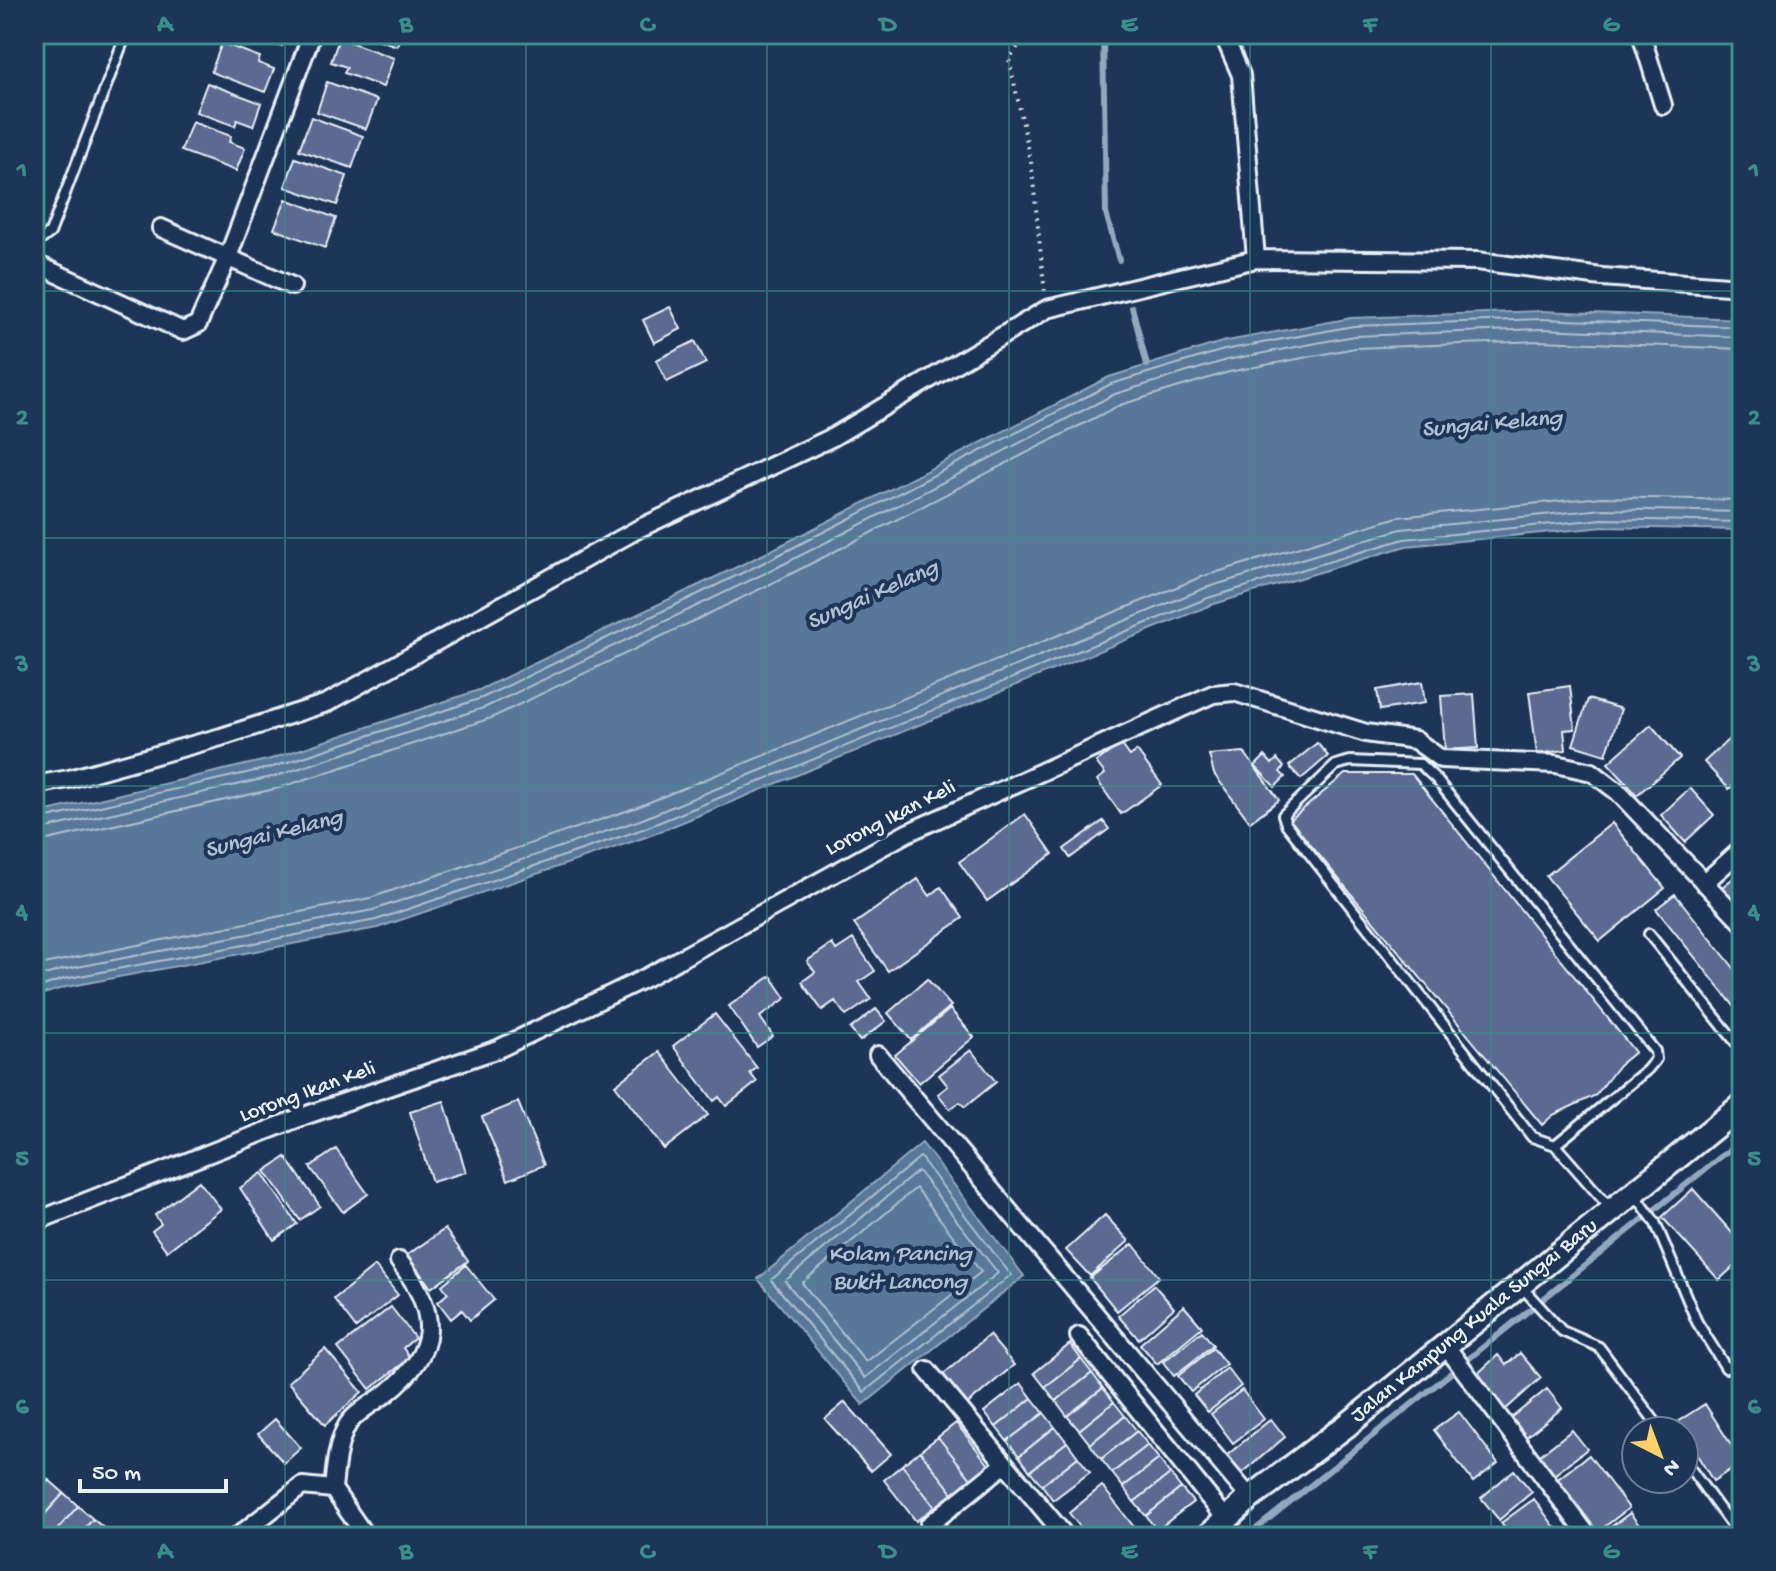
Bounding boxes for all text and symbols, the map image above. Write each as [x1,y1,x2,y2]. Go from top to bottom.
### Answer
text: A [156,11,174,42]
text: B [398,11,414,42]
text: C [640,11,657,42]
text: D [878,11,898,42]
text: E [1121,11,1139,42]
text: F [1362,11,1378,42]
text: G [1603,11,1621,42]
text: 1 [16,157,27,188]
text: 1 [1748,157,1759,188]
text: 2 [16,404,29,435]
water label: Sungai Kelang [1421,404,1565,446]
text: 2 [1748,404,1761,435]
water label: Sungai Kelang [803,554,944,638]
text: 3 [14,651,29,682]
text: 3 [1746,651,1761,682]
street label: Lorong Ikan Keli [821,775,961,863]
water label: Sungai Kelang [202,804,347,866]
text: 4 [15,898,29,929]
text: 4 [1747,898,1761,929]
street label: Lorong Ikan Keli [236,1056,380,1130]
text: 5 [15,1145,29,1176]
text: 5 [1747,1145,1761,1176]
street label: Jalan Kampung Kuala Sungai Baru [1346,1214,1604,1429]
water label: Kolam Pancing Bukit Lancong [828,1241,973,1298]
text: 6 [15,1393,29,1424]
text: 6 [1747,1393,1761,1424]
north arrow [1620,1415,1700,1495]
scale bar [80,1443,226,1493]
text: N [1657,1452,1685,1481]
text: 50 m [92,1460,141,1489]
text: A [156,1538,174,1569]
text: B [398,1538,414,1569]
text: C [640,1538,657,1569]
text: D [878,1538,898,1569]
text: E [1121,1538,1139,1569]
text: F [1362,1538,1378,1569]
text: G [1603,1538,1621,1569]

